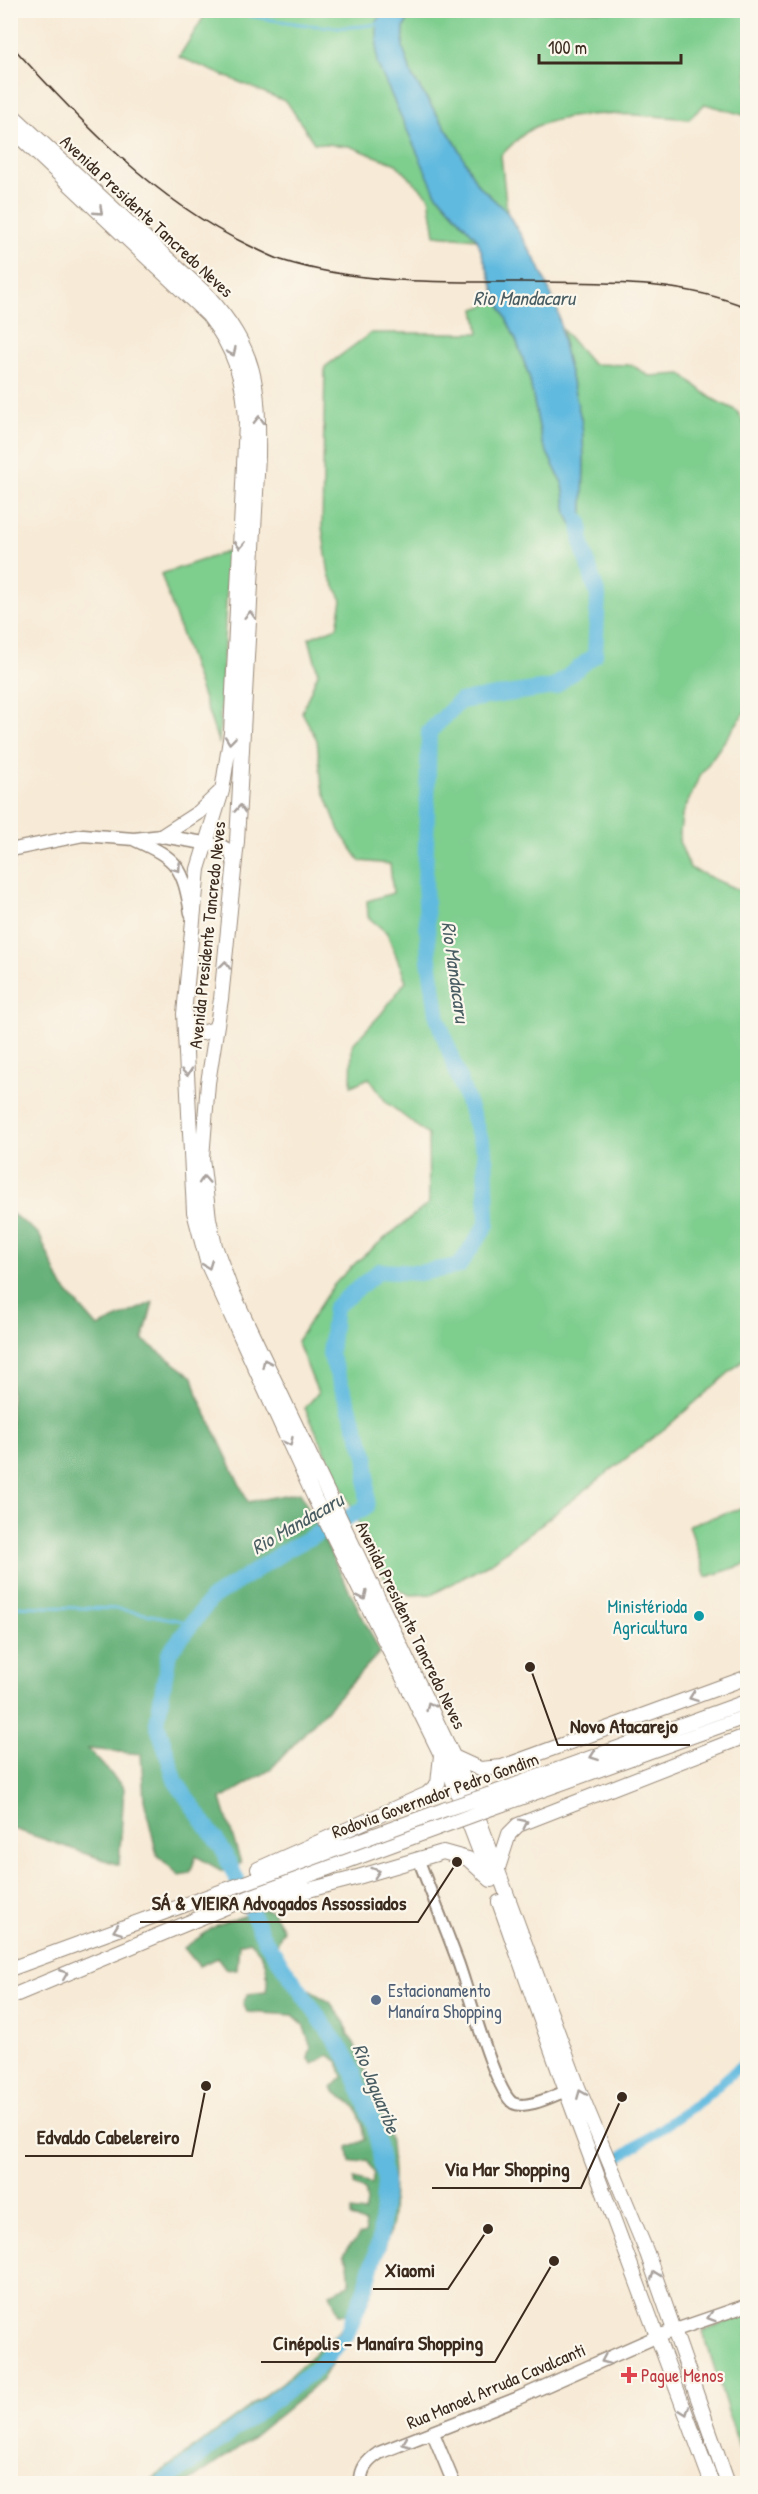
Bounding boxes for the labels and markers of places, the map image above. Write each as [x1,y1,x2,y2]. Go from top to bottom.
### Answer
place label: Ministérioda Agricultura [608,1594,687,1640]
marker: Ministérioda Agricultura [692,1609,706,1623]
callout: Novo Atacarejo [558,1707,690,1745]
callout: SÁ & VIEIRA Advogados Assossiados [140,1884,418,1922]
place label: Estacionamento Manaíra Shopping [388,1978,502,2024]
marker: Estacionamento Manaíra Shopping [369,1993,383,2007]
callout: Edvaldo Cabelereiro [25,2118,192,2156]
callout: Via Mar Shopping [432,2150,581,2188]
callout: Xiaomi [373,2251,448,2289]
callout: Cinépolis - Manaíra Shopping [261,2324,495,2362]
place label: Pague Menos [641,2363,723,2388]
marker: Pague Menos [622,2368,636,2382]

